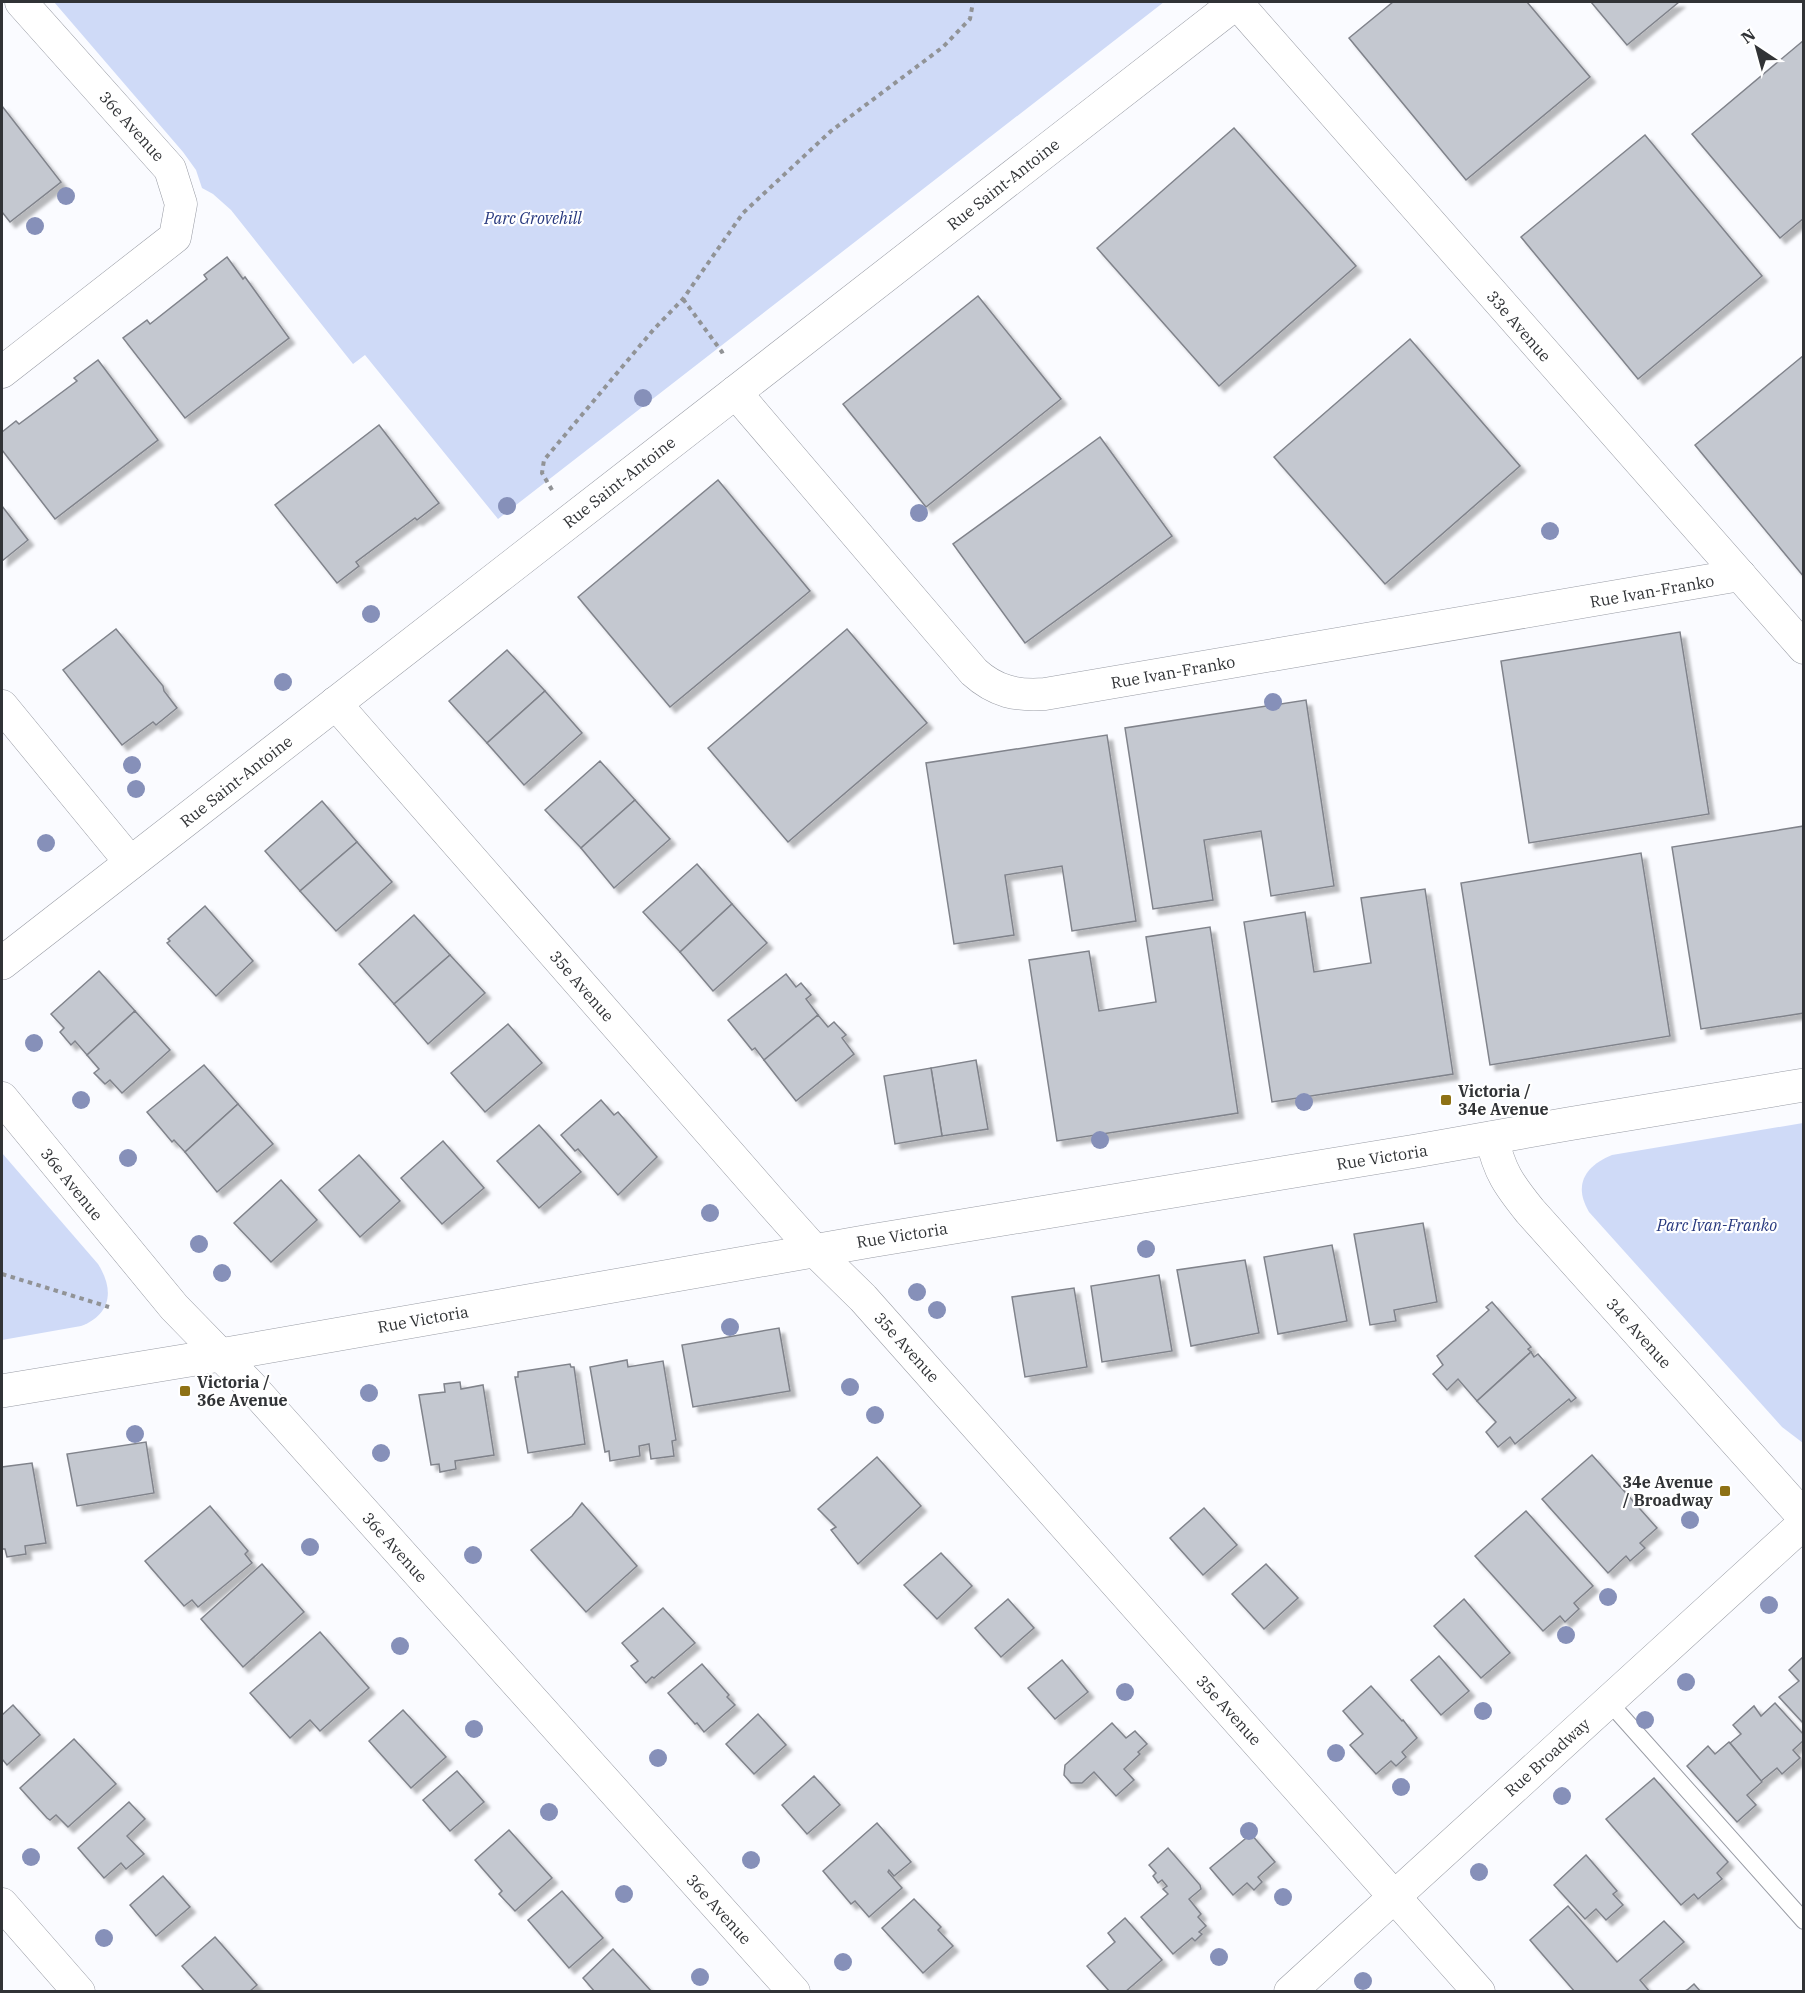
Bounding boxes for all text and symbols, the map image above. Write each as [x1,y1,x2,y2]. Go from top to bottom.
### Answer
north arrow [1727,18,1787,78]
text: N [1737,24,1759,48]
street label: 36e Avenue [95,87,169,165]
street label: Rue Saint-Antoine [943,134,1063,234]
park label: Parc Grovehill [483,208,582,228]
street label: 33e Avenue [1483,286,1555,366]
street label: Rue Saint-Antoine [559,432,679,532]
street label: Rue Ivan-Franko [1588,570,1716,612]
street label: Rue Ivan-Franko [1109,651,1237,693]
street label: Rue Saint-Antoine [176,731,296,831]
street label: 35e Avenue [546,946,618,1026]
place label: Victoria / 34e Avenue [1458,1081,1549,1119]
marker: Victoria / 34e Avenue [1439,1093,1453,1107]
street label: Rue Victoria [1335,1140,1429,1174]
street label: 36e Avenue [37,1144,107,1224]
park label: Parc Ivan-Franko [1656,1215,1777,1235]
street label: Rue Victoria [855,1218,949,1252]
street label: 34e Avenue [1602,1294,1676,1372]
street label: Rue Victoria [376,1301,470,1337]
street label: 35e Avenue [870,1308,944,1386]
place label: Victoria / 36e Avenue [197,1372,288,1410]
marker: Victoria / 36e Avenue [178,1384,192,1398]
place label: 34e Avenue / Broadway [1622,1472,1714,1510]
marker: 34e Avenue / Broadway [1718,1484,1732,1498]
street label: 36e Avenue [358,1508,432,1586]
street label: 35e Avenue [1192,1671,1266,1749]
street label: Rue Broadway [1500,1713,1594,1800]
street label: 36e Avenue [682,1870,756,1948]

